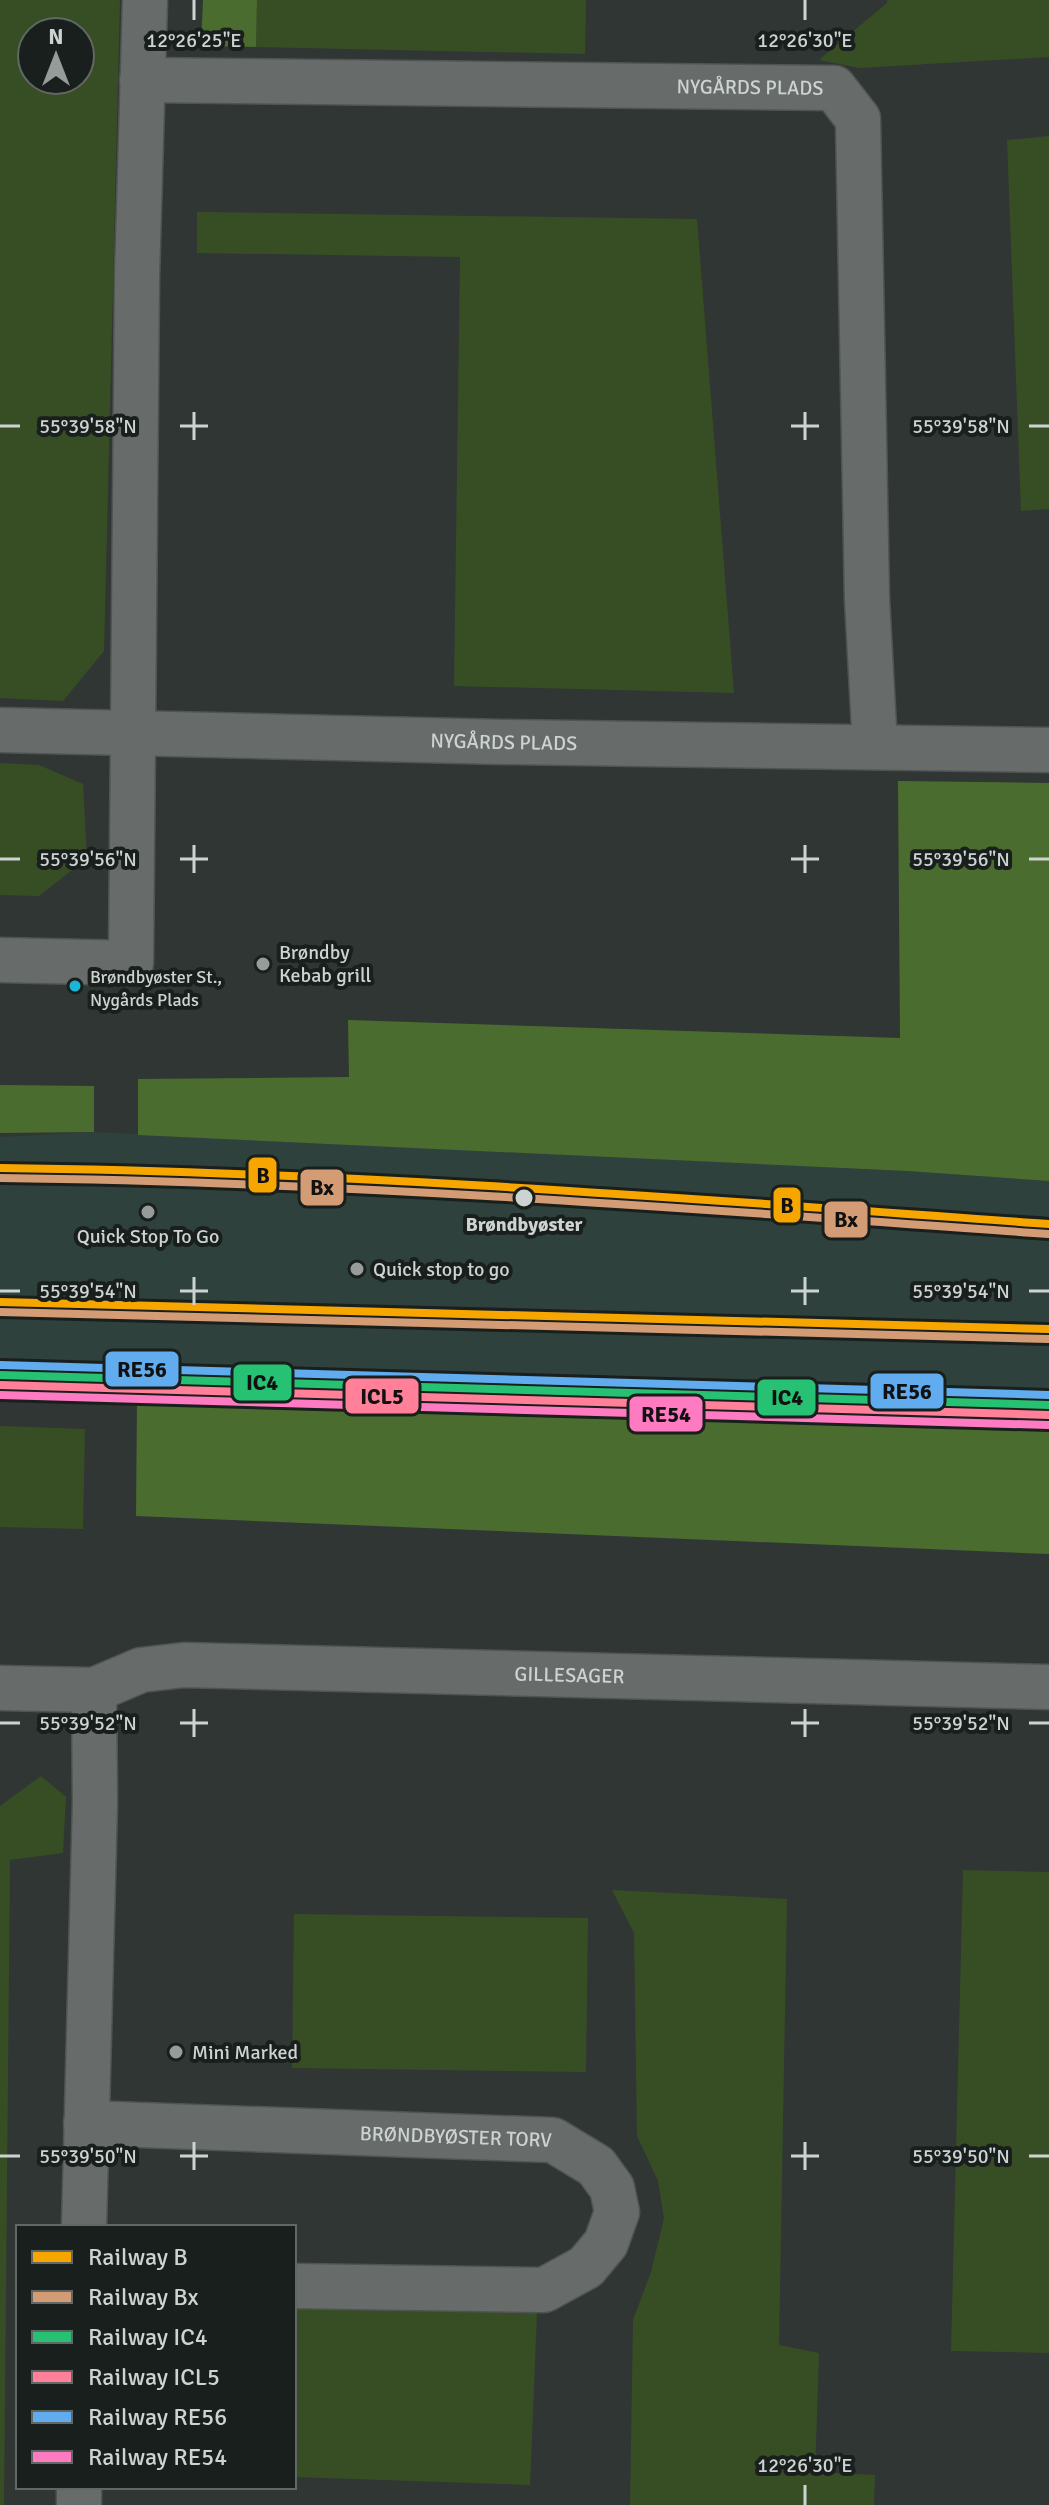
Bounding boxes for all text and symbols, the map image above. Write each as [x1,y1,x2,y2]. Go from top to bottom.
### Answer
north arrow [16,16,96,96]
text: N [48,23,64,50]
text: 12°26'25"E [146,28,242,53]
text: 12°26'30"E [757,28,853,53]
street label: NYGÅRDS PLADS [676,74,824,101]
text: 55°39'58"N [39,414,137,439]
text: 55°39'58"N [912,414,1010,439]
street label: NYGÅRDS PLADS [430,728,577,756]
text: 55°39'56"N [39,847,137,872]
text: 55°39'56"N [912,847,1010,872]
place label: Brøndby Kebab grill [279,940,372,988]
marker: Brøndby Kebab grill [254,955,272,973]
place label: Brøndbyøster St., Nygårds Plads [90,966,222,1011]
marker: Brøndbyøster St., Nygårds Plads [67,978,83,994]
line badge: B [247,1156,278,1194]
text: B [256,1162,270,1189]
line badge: Bx [299,1168,345,1207]
text: Bx [310,1174,334,1201]
line badge: B [772,1186,802,1224]
marker: Brøndbyøster [513,1187,535,1209]
text: B [780,1192,794,1219]
line badge: Bx [823,1200,869,1239]
marker: Quick Stop To Go [139,1203,157,1221]
text: Bx [834,1206,858,1233]
place label: Brøndbyøster [465,1212,583,1237]
place label: Quick Stop To Go [77,1224,219,1249]
place label: Quick stop to go [373,1257,510,1282]
marker: Quick stop to go [348,1260,366,1278]
text: 55°39'54"N [39,1279,137,1304]
text: 55°39'54"N [912,1279,1010,1304]
line badge: RE56 [104,1350,180,1388]
text: RE56 [117,1356,167,1383]
line badge: IC4 [232,1363,293,1402]
text: IC4 [246,1369,278,1396]
line badge: RE56 [869,1372,945,1410]
line badge: ICL5 [344,1377,420,1415]
line badge: IC4 [756,1378,817,1417]
text: RE56 [882,1378,932,1405]
text: ICL5 [360,1383,404,1410]
text: IC4 [771,1384,803,1411]
line badge: RE54 [628,1395,704,1433]
text: RE54 [641,1401,691,1428]
street label: GILLESAGER [514,1661,625,1689]
text: 55°39'52"N [39,1711,137,1736]
text: 55°39'52"N [912,1711,1010,1736]
place label: Mini Marked [192,2040,298,2065]
marker: Mini Marked [167,2043,185,2061]
street label: BRØNDBYØSTER TORV [359,2121,553,2153]
text: 55°39'50"N [39,2144,137,2169]
text: 55°39'50"N [912,2144,1010,2169]
legend [16,2225,296,2489]
text: Railway B [88,2242,188,2272]
text: Railway Bx [88,2282,199,2312]
text: Railway IC4 [88,2322,208,2352]
text: Railway ICL5 [88,2362,220,2392]
text: Railway RE56 [88,2402,227,2432]
text: Railway RE54 [88,2442,227,2472]
text: 12°26'30"E [757,2453,853,2478]

